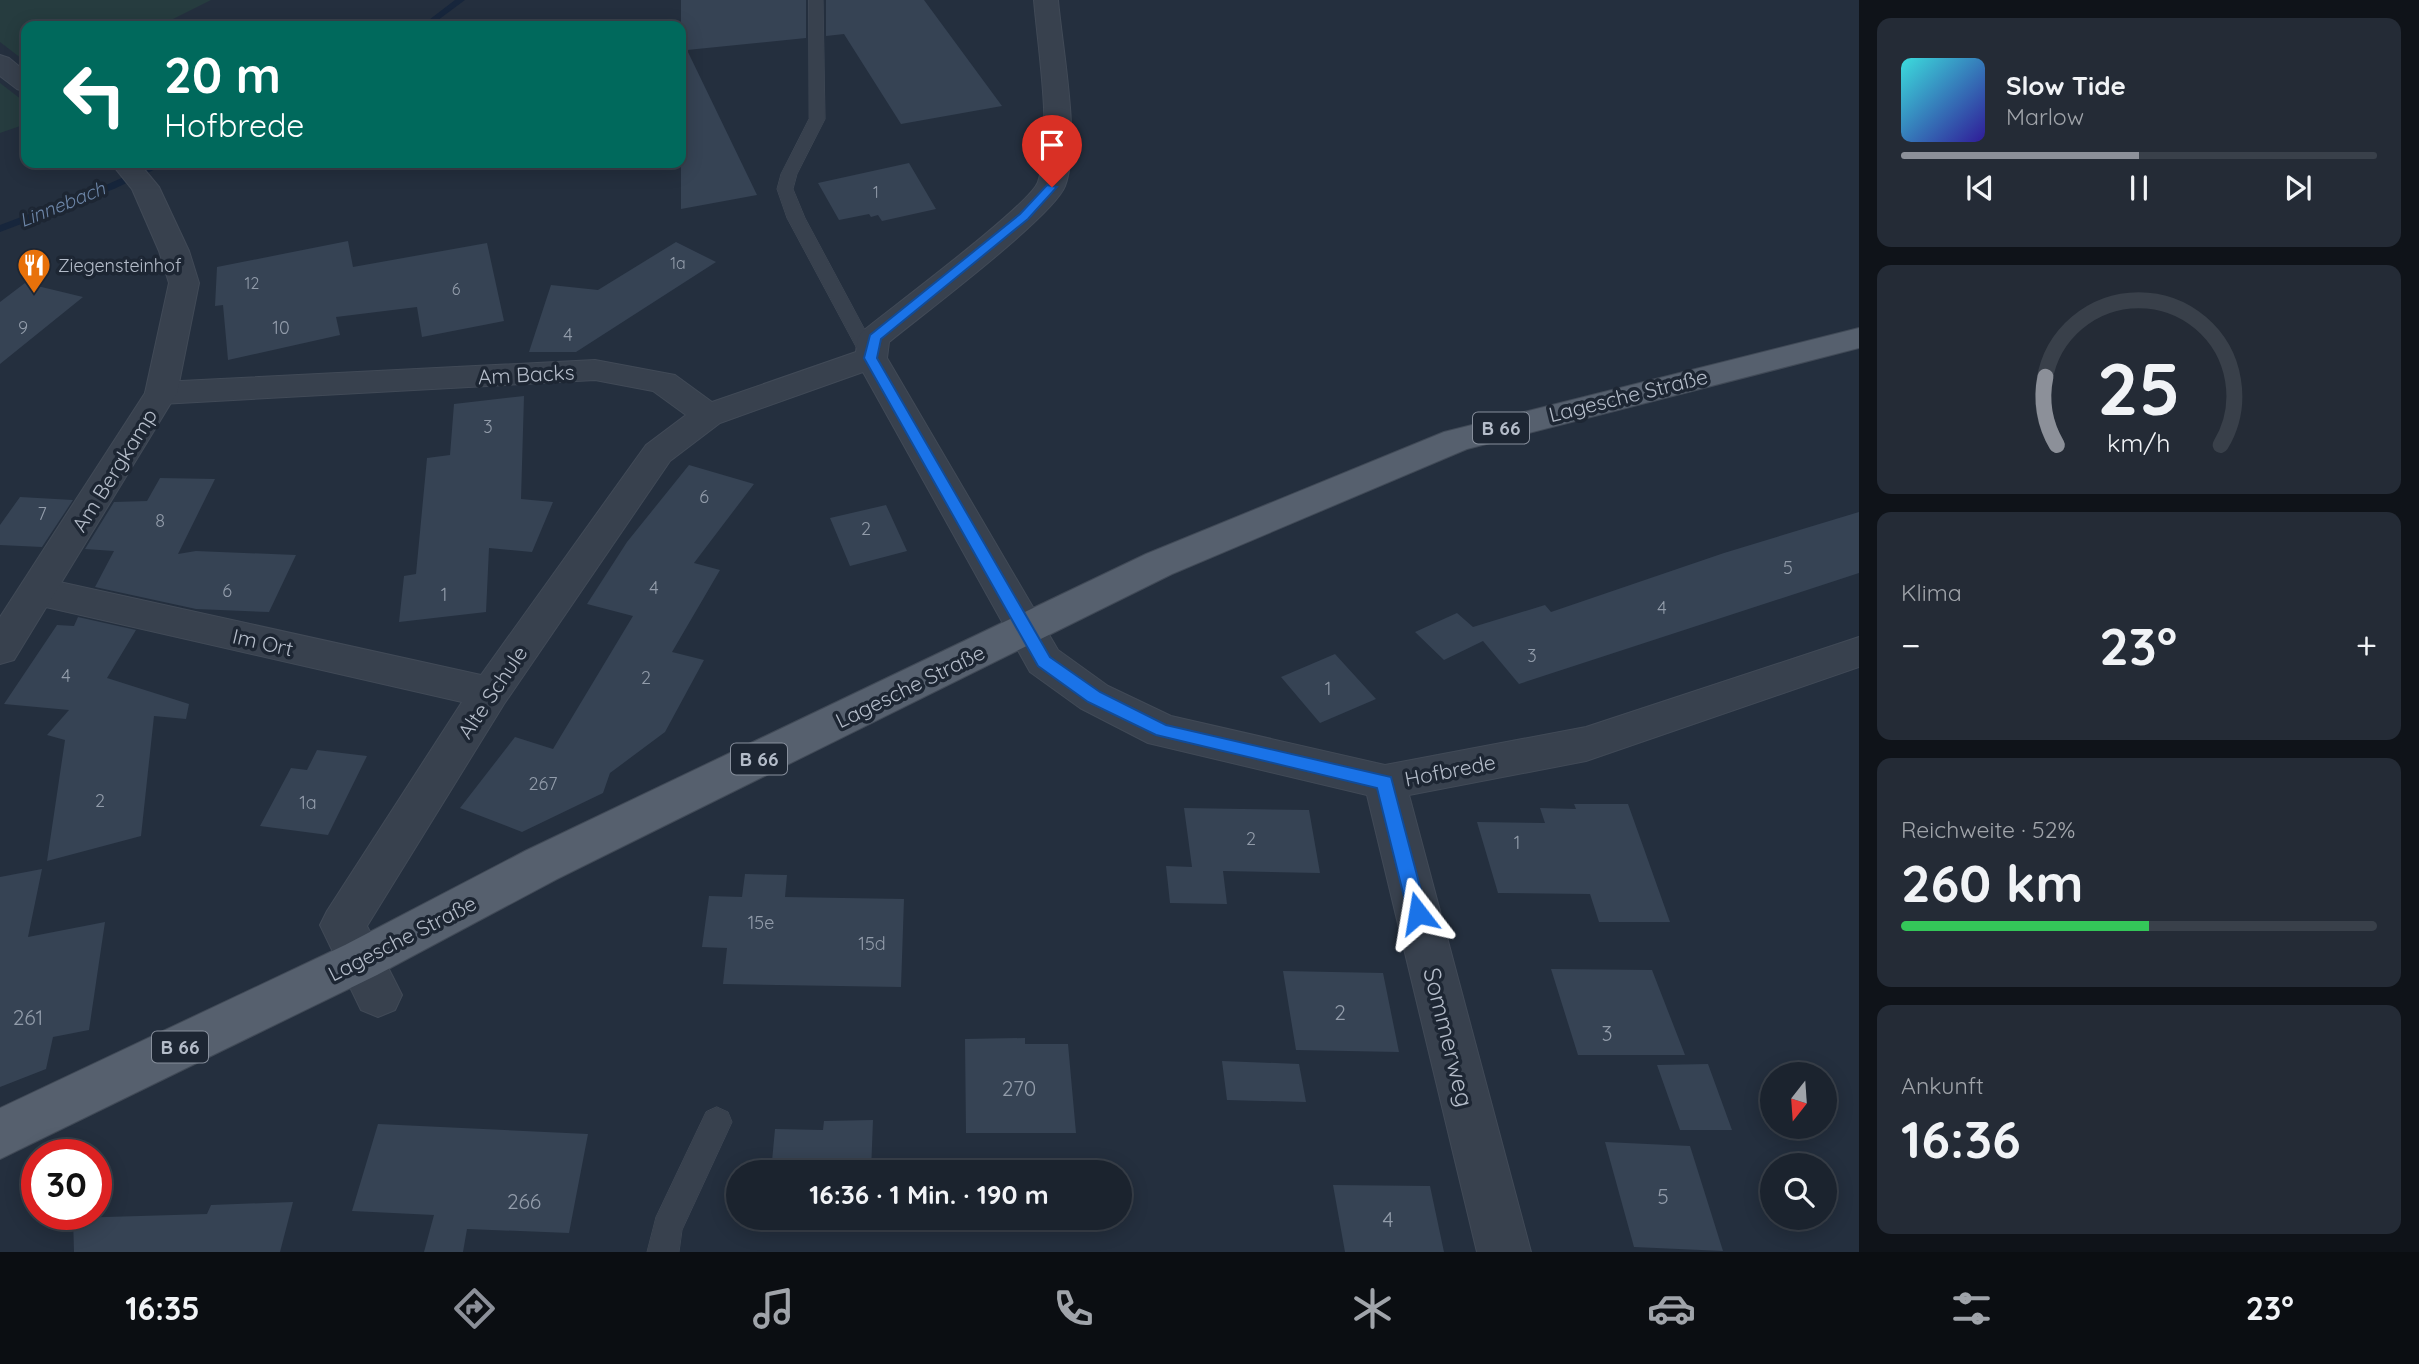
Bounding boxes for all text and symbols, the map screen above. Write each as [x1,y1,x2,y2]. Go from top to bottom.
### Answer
text: 20 m [164,44,281,105]
icon: left [49,49,140,140]
text: Slow Tide [2006,69,2126,102]
text: Marlow [2006,102,2084,131]
text: Hofbrede [164,105,304,145]
pin [1022,115,1082,187]
icon: arrive [1033,126,1071,164]
icon: previous [1961,169,1999,207]
icon: pause [2120,169,2158,207]
icon: next [2279,169,2317,207]
water label: Linnebach [16,175,110,232]
house number: 1 [873,182,879,202]
restaurant icon: Ziegensteinhof [15,246,53,295]
house number: 1a [670,253,686,273]
place label: Ziegensteinhof [58,254,182,277]
house number: 12 [245,273,260,293]
house number: 6 [452,279,461,299]
house number: 9 [18,316,28,339]
house number: 10 [272,316,290,339]
house number: 4 [563,323,573,346]
text: 25 [2097,343,2181,434]
street label: Am Backs [477,358,575,390]
street label: Lagesche Straße [1546,363,1710,427]
street label: Am Bergkamp [66,403,162,537]
road number: B 66 [1473,412,1529,444]
house number: 3 [483,415,493,438]
text: km/h [2107,427,2171,458]
house number: 6 [699,485,709,508]
house number: 7 [37,502,47,525]
house number: 8 [155,509,165,532]
house number: 2 [861,517,871,540]
house number: 5 [1783,556,1793,579]
house number: 4 [649,576,659,599]
text: Klima [1901,578,1962,607]
house number: 6 [222,579,232,602]
house number: 1 [441,583,447,606]
house number: 4 [1657,596,1667,619]
text: 23° [2099,613,2177,678]
text: − [1901,621,1921,669]
text: + [2356,621,2377,669]
street label: Im Ort [230,622,296,662]
street label: Lagesche Straße [831,639,989,733]
street label: Alte Schule [452,641,532,743]
house number: 3 [1527,644,1537,667]
house number: 4 [61,664,71,687]
house number: 2 [641,666,651,689]
house number: 1 [1325,677,1331,700]
road number: B 66 [731,744,787,774]
street label: Hofbrede [1402,748,1498,792]
house number: 267 [529,772,557,795]
house number: 2 [95,789,105,812]
house number: 1a [299,791,317,814]
text: Reichweite · 52% [1901,815,2075,844]
house number: 2 [1246,827,1256,850]
house number: 1 [1514,831,1520,854]
text: 260 km [1901,850,2083,915]
position arrow [1381,876,1455,950]
street label: Lagesche Straße [324,889,480,987]
house number: 15e [748,911,774,934]
house number: 15d [858,932,886,955]
street label: Sommerweg [1417,964,1481,1110]
house number: 2 [1334,999,1346,1025]
house number: 261 [13,1004,43,1030]
house number: 3 [1601,1020,1613,1046]
road number: B 66 [152,1032,208,1063]
north arrow [1760,1062,1838,1139]
map controls [1760,1062,1837,1230]
text: Ankunft [1901,1071,1984,1100]
house number: 270 [1002,1075,1036,1101]
text: 16:36 [1901,1106,2021,1171]
speed limit sign: 30 [21,1139,112,1230]
button: search [1760,1153,1837,1230]
text: 16:36 · 1 Min. · 190 m [809,1178,1049,1211]
house number: 5 [1657,1183,1669,1209]
house number: 266 [507,1188,541,1214]
house number: 4 [1382,1206,1394,1232]
icon: directions [450,1284,499,1333]
icon: music [749,1284,798,1333]
icon: phone [1049,1284,1098,1333]
icon: climate [1348,1284,1397,1333]
icon: car [1647,1284,1696,1333]
icon: filters [1947,1284,1996,1333]
text: 16:35 [125,1288,200,1328]
text: 23° [2246,1288,2294,1328]

